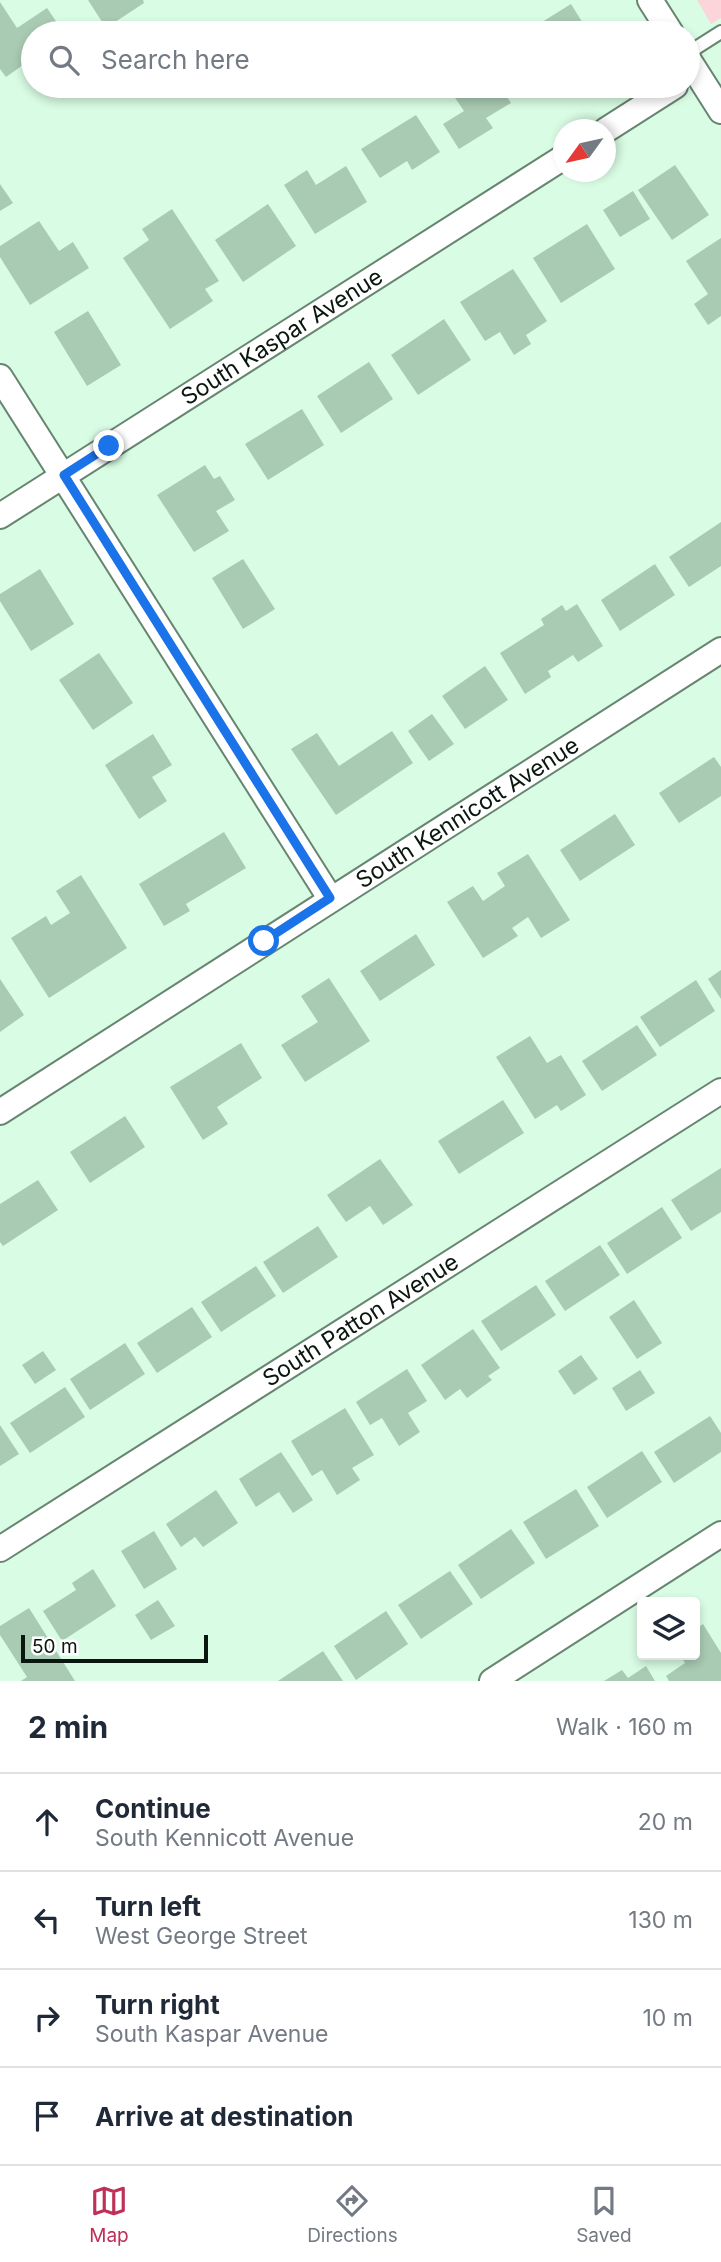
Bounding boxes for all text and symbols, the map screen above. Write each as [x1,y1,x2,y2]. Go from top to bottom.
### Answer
search box [21,21,700,98]
icon: search [45,41,83,79]
text: Search here [101,44,250,75]
north arrow [553,119,616,182]
street label: South Kaspar Avenue [176,262,388,411]
route end [93,430,124,461]
street label: South Kennicott Avenue [351,731,584,894]
route start [248,925,279,956]
street label: South Patton Avenue [257,1248,463,1393]
map controls [637,1597,700,1660]
button: layers [637,1597,700,1660]
scale bar [21,1632,208,1664]
text: 50 m [32,1635,78,1658]
text: 2 min [28,1709,108,1745]
text: Walk · 160 m [556,1713,693,1741]
text: Continue [95,1793,211,1824]
icon: ahead [28,1803,66,1841]
text: 20 m [638,1808,693,1836]
text: South Kennicott Avenue [95,1824,354,1852]
text: Turn left [95,1891,201,1922]
icon: left [28,1901,66,1939]
text: 130 m [628,1906,693,1934]
text: West George Street [95,1922,308,1950]
text: Turn right [95,1989,220,2020]
icon: right [28,1999,66,2037]
text: 10 m [643,2004,693,2032]
text: South Kaspar Avenue [95,2020,328,2048]
icon: arrive [28,2097,66,2135]
text: Arrive at destination [95,2101,354,2132]
tab: Map [89,2182,129,2247]
tab: Directions [307,2182,398,2247]
tab: Saved [576,2182,632,2247]

